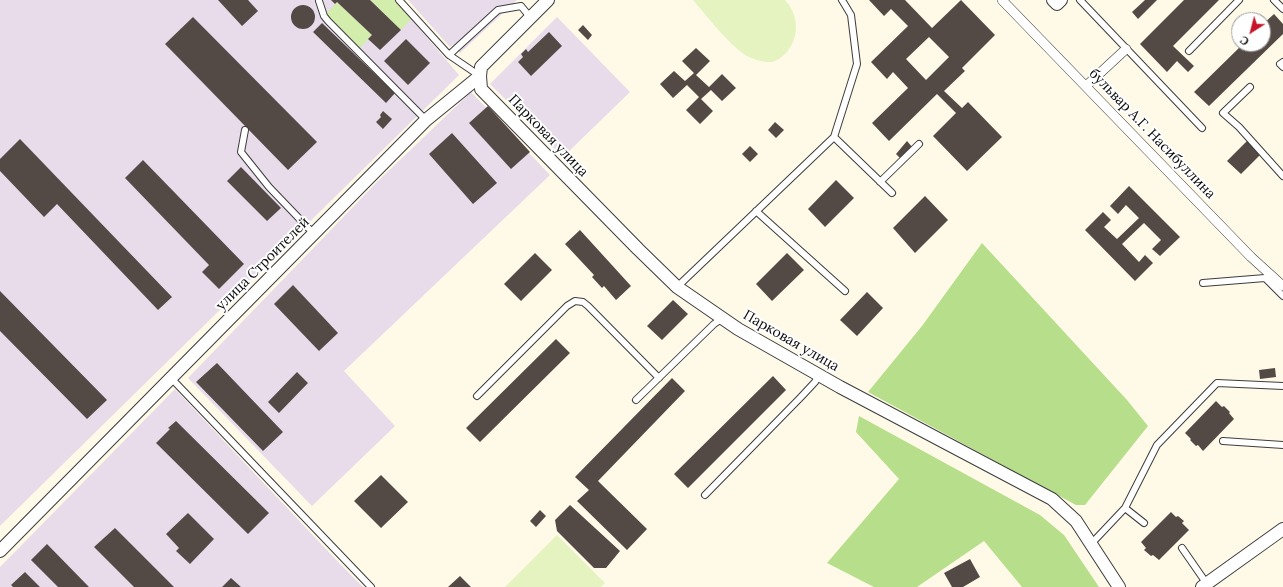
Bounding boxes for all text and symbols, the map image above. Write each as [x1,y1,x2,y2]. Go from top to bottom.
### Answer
north arrow [1231,12,1271,52]
text: С [1237,33,1252,49]
street label: бульвар А.Г. Насибуллина [1085,65,1219,203]
street label: Парковая улица [505,91,591,181]
street label: улица Строителей [213,214,313,314]
street label: Парковая улица [740,307,842,375]

